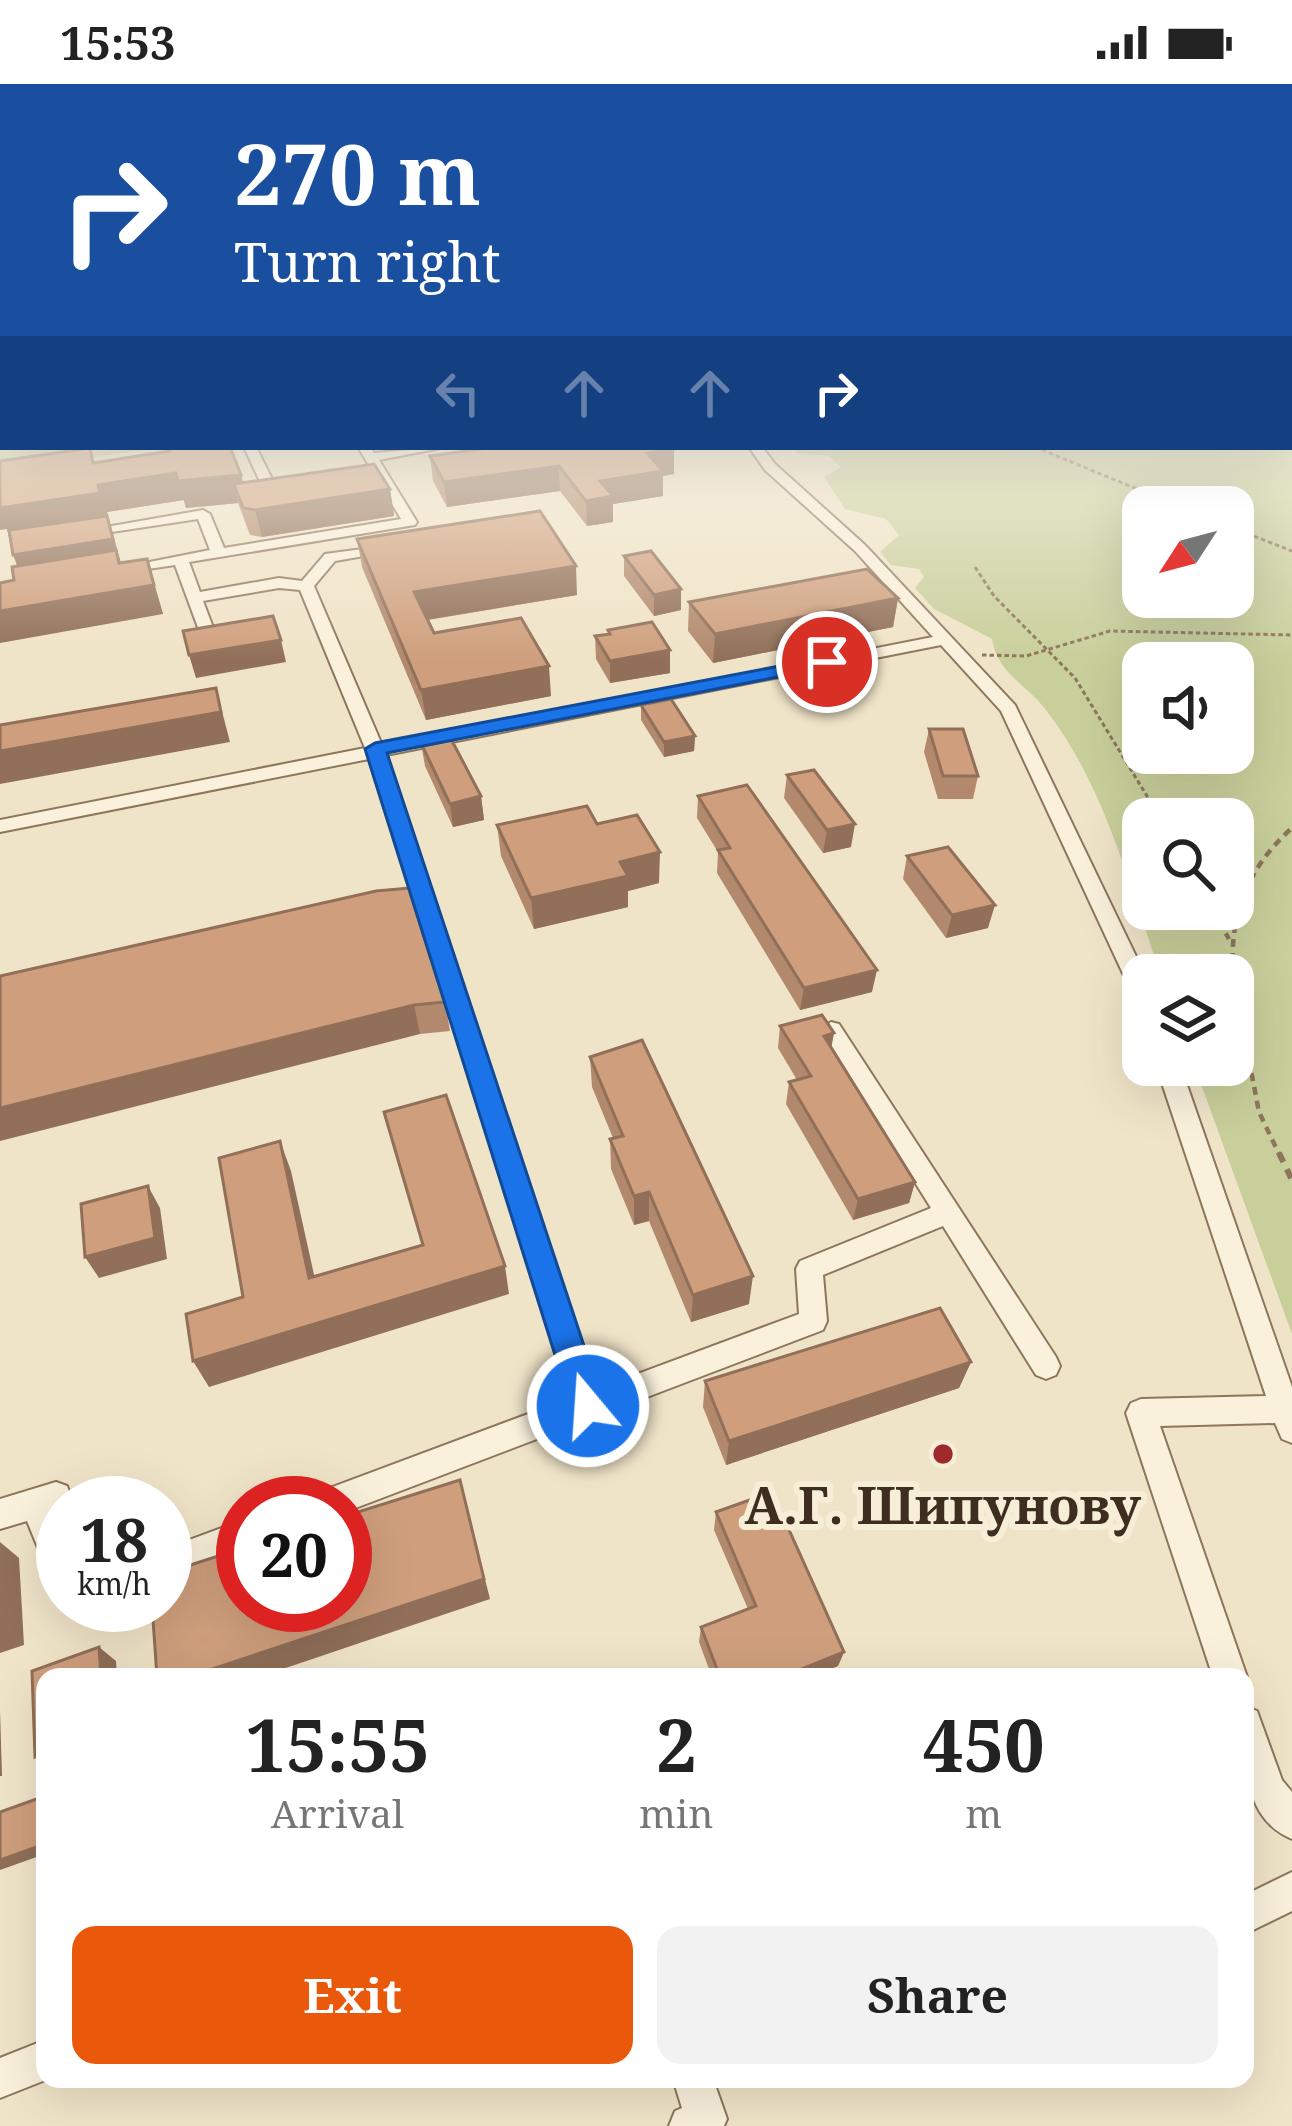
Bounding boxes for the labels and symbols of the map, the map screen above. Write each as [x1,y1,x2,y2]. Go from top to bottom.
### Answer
north arrow [1122,486,1254,618]
pin [776,611,878,713]
position arrow [525,1343,651,1469]
marker: А.Г. Шипунову [930,1441,956,1467]
place label: А.Г. Шипунову [745,1469,1141,1539]
speed limit sign: 20 [216,1476,372,1632]

